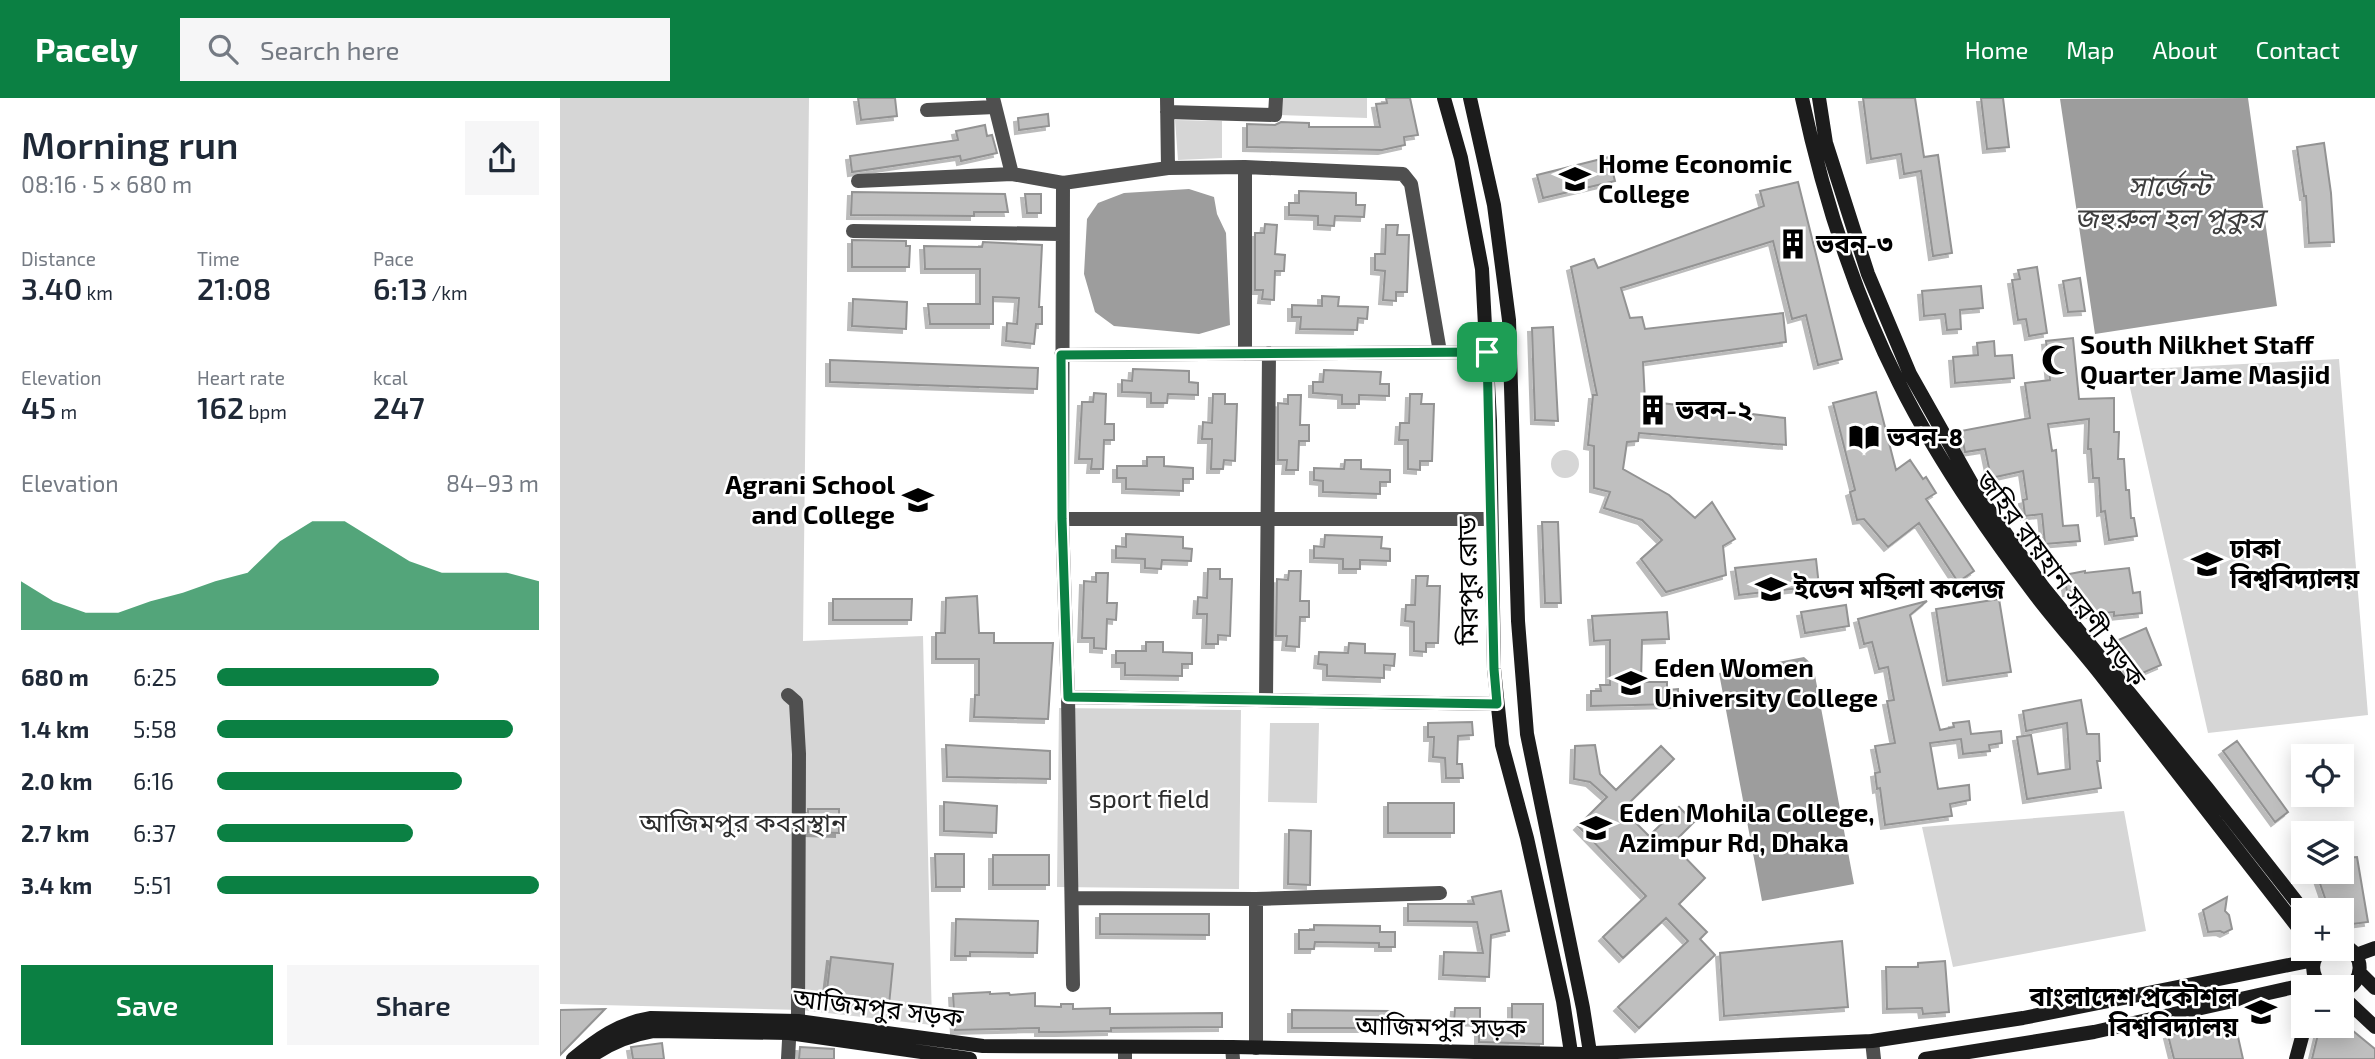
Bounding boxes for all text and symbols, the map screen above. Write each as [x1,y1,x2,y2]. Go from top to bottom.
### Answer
search box [180,18,670,81]
text: Pacely [35,29,138,69]
icon: search [204,30,242,68]
text: Search here [260,34,400,65]
text: Home [1965,35,2028,64]
text: Map [2066,35,2114,64]
text: About [2152,35,2218,64]
text: Contact [2256,35,2340,64]
text: Morning run [21,121,239,167]
button: share [465,121,539,195]
place label: Home Economic College [1598,147,1792,208]
school or university icon: Home Economic College [1558,162,1592,196]
water label: সার্জেন্ট জহুরুল হল পুকুর [2074,168,2269,235]
text: 08:16 · 5 × 680 m [21,170,192,198]
building icon: ভবন-৩ [1776,227,1810,261]
place label: ভবন-৩ [1815,227,1893,258]
text: Distance [21,247,96,270]
text: Time [197,247,240,270]
text: Pace [373,247,414,270]
text: 3.40 [21,270,82,306]
text: 21:08 [197,270,271,306]
text: 6:13 [373,270,427,306]
text: km [82,281,113,304]
text: /km [427,281,468,304]
pin [1457,322,1517,382]
place label: South Nilkhet Staff Quarter Jame Masjid [2080,328,2330,390]
icon: arrive [1468,333,1506,371]
mosque icon: South Nilkhet Staff Quarter Jame Masjid [2040,343,2074,377]
text: Elevation [21,366,102,389]
text: Heart rate [197,366,285,389]
text: kcal [373,366,408,389]
text: 45 [21,389,56,425]
text: 162 [197,389,244,425]
text: 247 [373,389,425,425]
building icon: ভবন-২ [1636,393,1670,427]
place label: ভবন-২ [1675,393,1753,424]
text: m [56,400,77,423]
text: bpm [244,400,287,423]
library icon: ভবন-৪ [1847,420,1881,454]
place label: ভবন-৪ [1886,420,1964,451]
street label: জহির রায়হান সরণী সড়ক [1970,463,2154,693]
place label: Agrani School and College [725,468,895,529]
text: Elevation [21,469,119,497]
text: 84–93 m [446,469,539,497]
school or university icon: Agrani School and College [901,483,935,517]
street label: মিরপুর রোড [1450,516,1484,647]
place label: ঢাকা বিশ্ববিদ্যালয় [2229,532,2360,593]
school or university icon: ঢাকা বিশ্ববিদ্যালয় [2190,547,2224,581]
school or university icon: ইডেন মহিলা কলেজ [1754,572,1788,606]
place label: ইডেন মহিলা কলেজ [1793,572,2005,603]
place label: Eden Women University College [1654,651,1878,713]
text: 680 m [21,663,89,691]
text: 6:25 [133,663,177,691]
school or university icon: Eden Women University College [1614,666,1648,700]
text: 1.4 km [21,715,89,743]
text: 5:58 [133,715,177,743]
map controls [2291,744,2354,1038]
button: locate [2291,744,2354,807]
text: 2.0 km [21,767,93,795]
text: 6:16 [133,767,174,795]
park label: sport field [1088,782,1210,813]
place label: Eden Mohila College, Azimpur Rd, Dhaka [1619,796,1875,857]
park label: আজিমপুর কবরস্থান [638,806,847,838]
school or university icon: Eden Mohila College, Azimpur Rd, Dhaka [1579,811,1613,845]
text: 2.7 km [21,819,89,847]
text: 6:37 [133,819,176,847]
button: layers [2291,821,2354,884]
text: 3.4 km [21,871,92,899]
text: 5:51 [133,871,172,899]
button: + [2291,898,2354,961]
button: Save [21,965,273,1045]
button: Share [287,965,539,1045]
button: − [2291,975,2354,1038]
place label: বাংলাদেশ প্রকৌশল বিশ্ববিদ্যালয় [2029,980,2239,1041]
street label: আজিমপুর সড়ক [790,981,966,1033]
school or university icon: বাংলাদেশ প্রকৌশল বিশ্ববিদ্যালয় [2244,995,2278,1029]
street label: আজিমপুর সড়ক [1354,1008,1528,1044]

